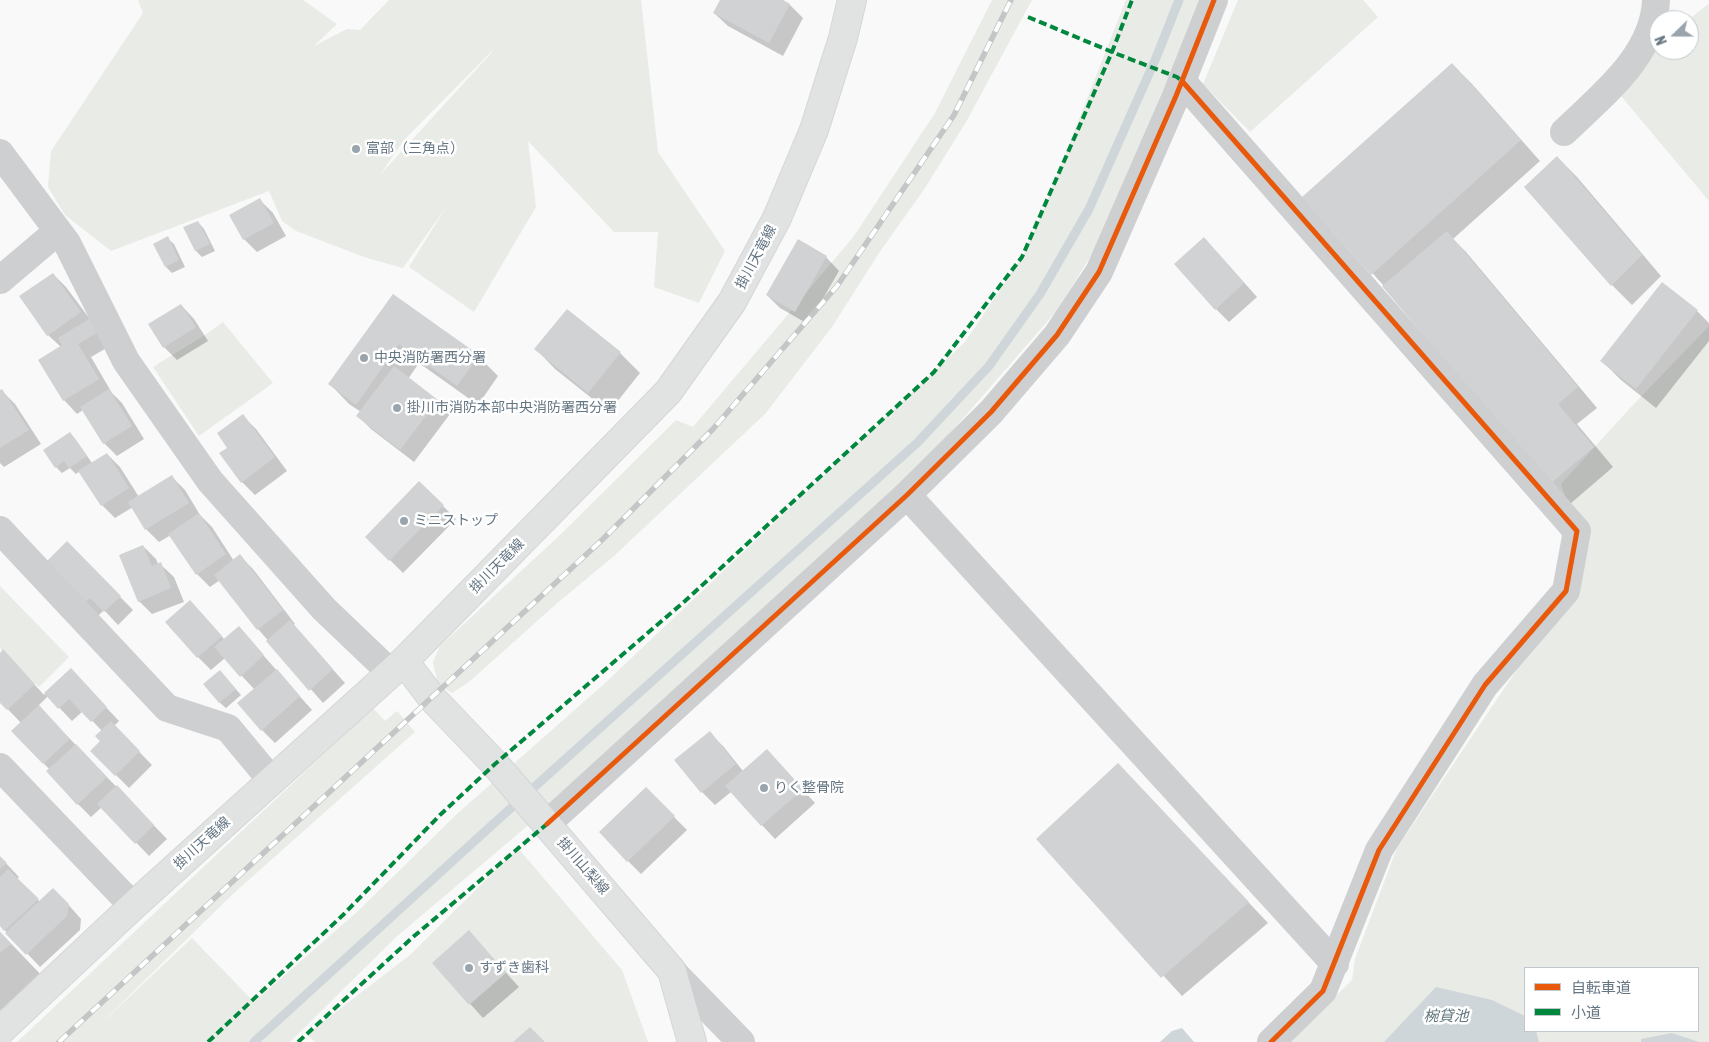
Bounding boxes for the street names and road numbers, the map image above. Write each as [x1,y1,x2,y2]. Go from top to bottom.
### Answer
street label: 掛川天竜線 [732,222,780,292]
street label: 掛川天竜線 [466,535,528,597]
street label: 掛川天竜線 [170,813,234,873]
street label: 掛川山梨線 [554,834,612,898]

